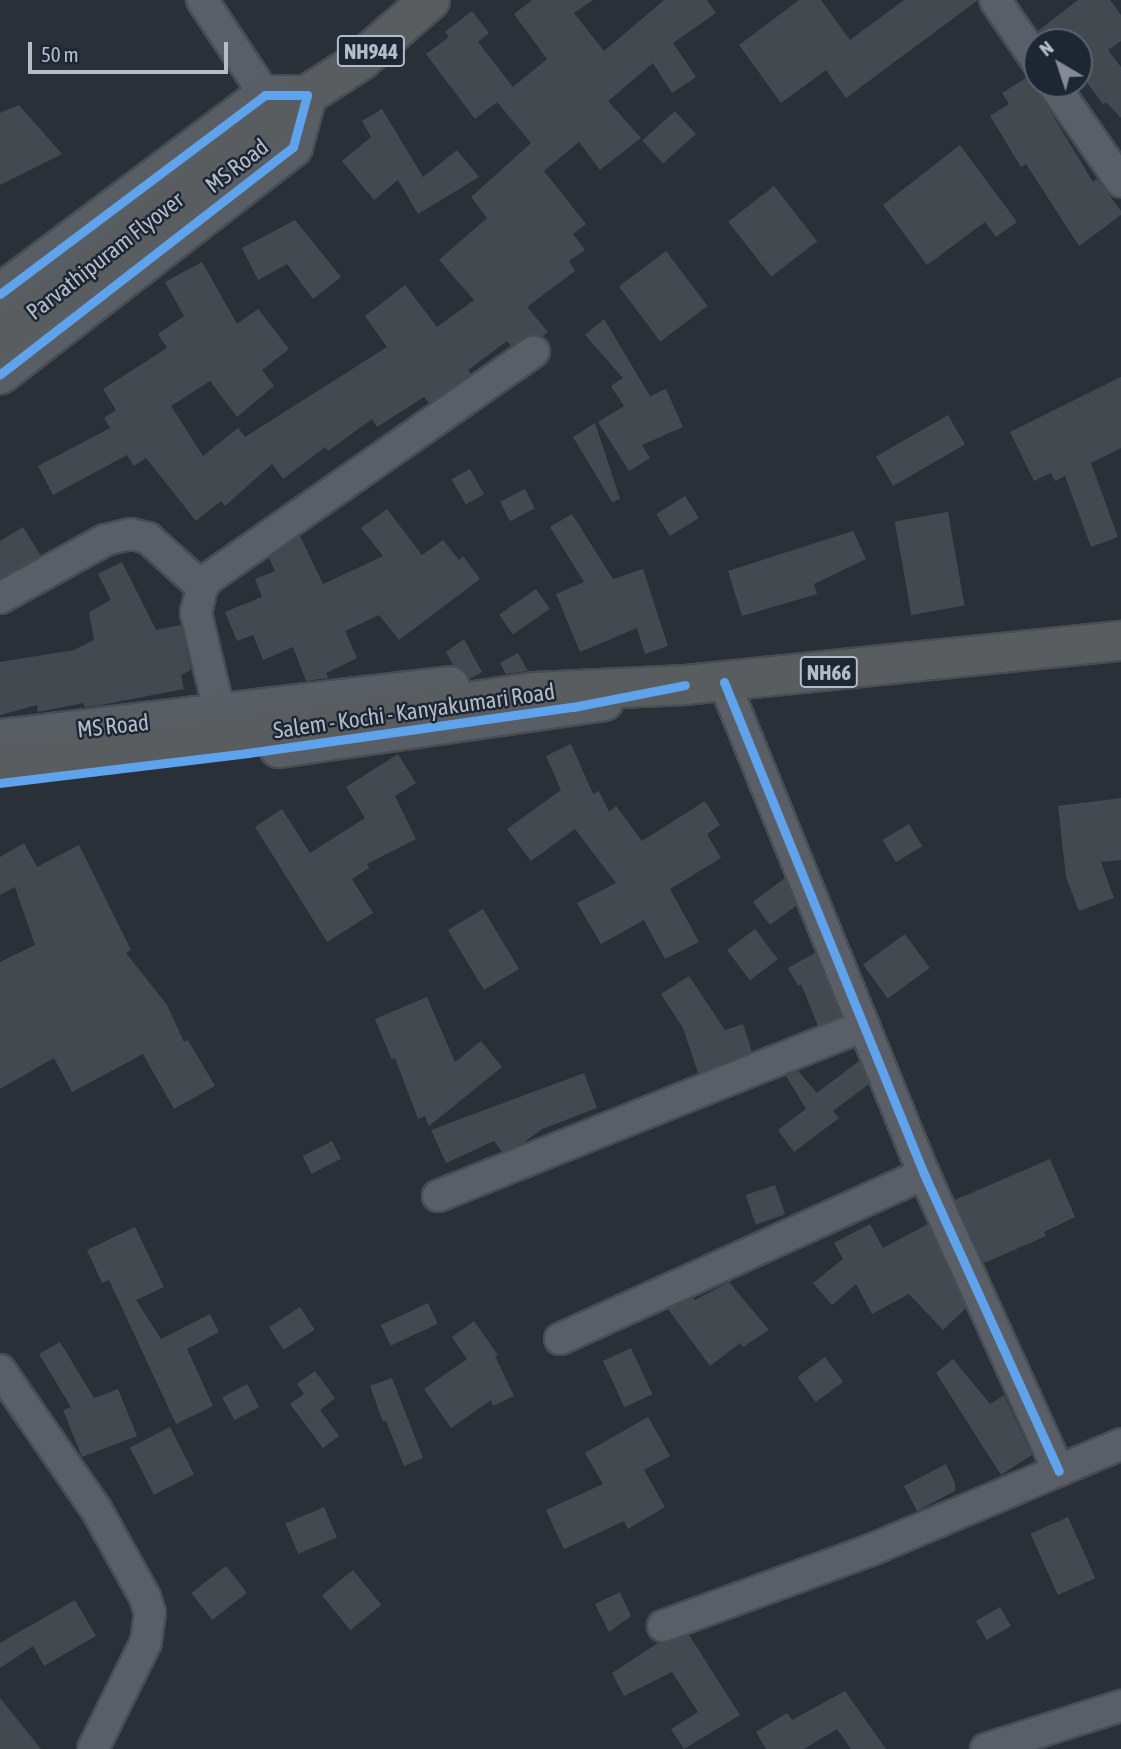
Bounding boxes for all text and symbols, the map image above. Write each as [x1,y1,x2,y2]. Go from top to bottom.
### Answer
scale bar [32,28,231,72]
north arrow [1023,28,1093,98]
road number: NH944 [336,34,406,68]
text: N [1035,36,1057,60]
text: 50 m [41,42,79,66]
street label: MS Road [200,133,274,199]
street label: Parvathipuram Flyover [21,186,189,326]
road number: NH66 [799,654,859,690]
street label: Salem - Kochi - Kanyakumari Road [271,678,557,744]
street label: MS Road [76,709,150,743]

